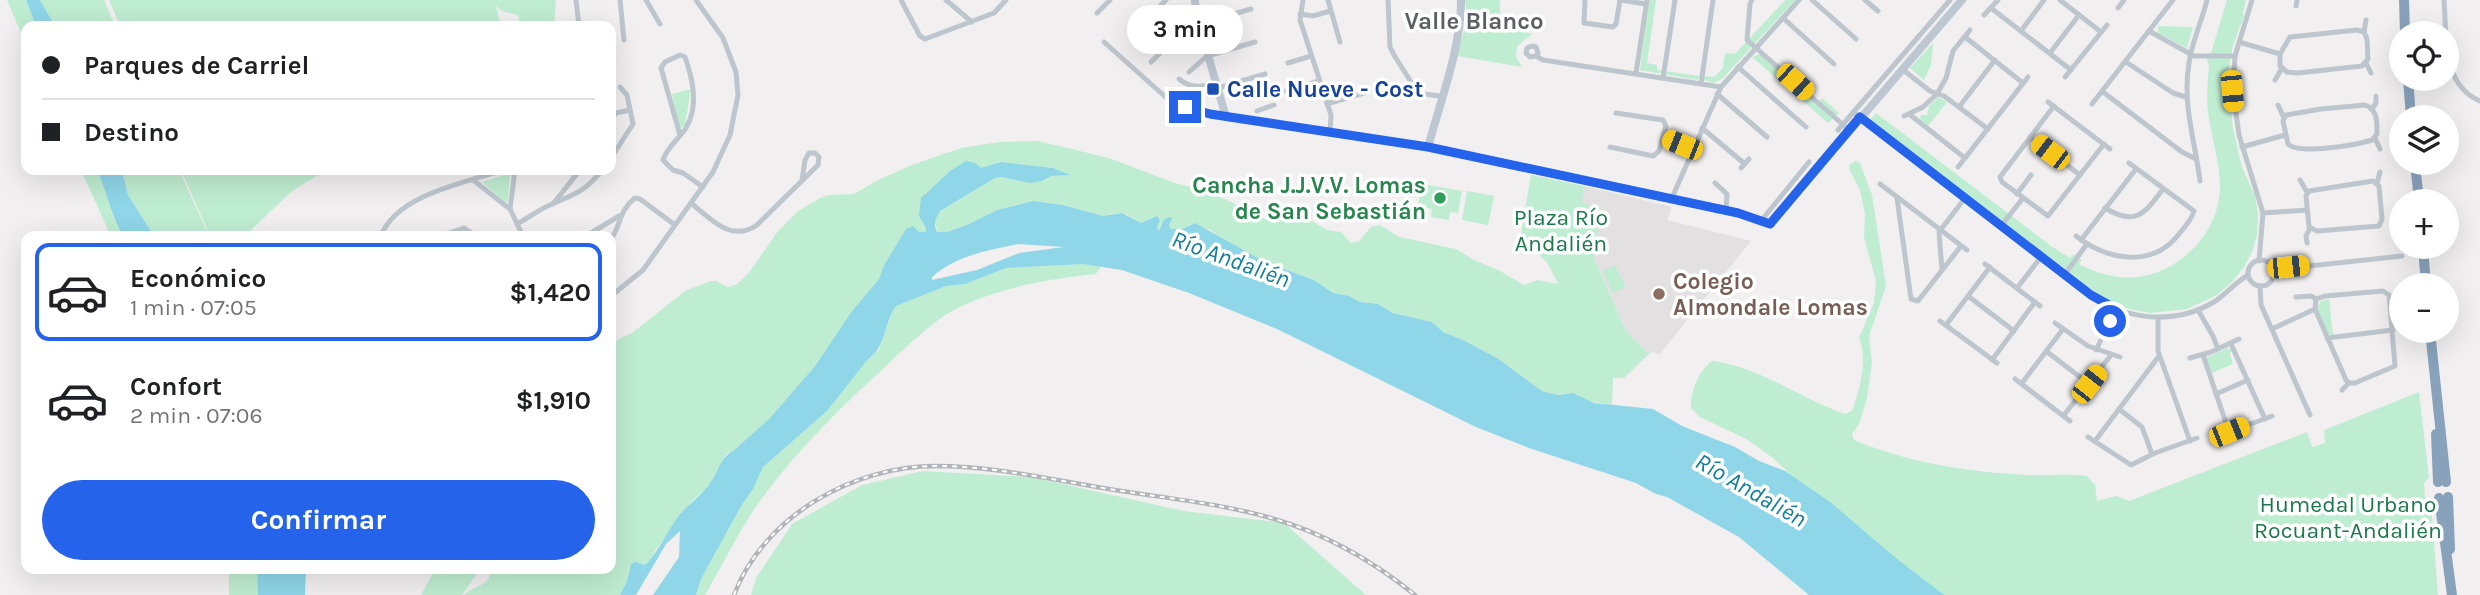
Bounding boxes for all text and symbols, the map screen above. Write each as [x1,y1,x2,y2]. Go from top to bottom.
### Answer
callout: 3 min [1127,6,1243,55]
district label: Valle Blanco [1404,7,1544,35]
text: 3 min [1153,16,1217,43]
map controls [2389,21,2459,343]
button: locate [2389,21,2459,91]
text: Parques de Carriel [84,50,309,81]
car [1773,60,1818,104]
car [2220,69,2245,113]
place label: Calle Nueve - Cost [1227,76,1423,103]
marker: Calle Nueve - Cost [1205,81,1221,97]
route end [1169,91,1201,123]
button: layers [2389,105,2459,175]
text: Destino [84,117,179,148]
car [1659,127,1706,163]
car [2027,131,2074,173]
place label: Cancha J.J.V.V. Lomas de San Sebastián [1192,172,1426,225]
button: + [2389,189,2459,259]
marker: Cancha J.J.V.V. Lomas de San Sebastián [1432,190,1448,206]
park label: Plaza Río Andalién [1514,204,1608,257]
water label: Río Andalién [1168,225,1294,293]
car [2267,254,2310,280]
icon: car [46,261,109,324]
text: Económico [130,263,266,294]
place label: Colegio Almondale Lomas [1673,268,1868,321]
button: − [2389,273,2459,343]
text: $1,420 [510,277,591,308]
marker: Colegio Almondale Lomas [1651,286,1667,302]
text: 1 min · 07:05 [130,294,257,321]
route start [2094,305,2126,337]
car [2068,361,2111,407]
icon: car [46,369,109,432]
text: Confort [130,371,222,402]
text: $1,910 [516,385,591,416]
text: 2 min · 07:06 [130,402,263,429]
car [2206,414,2253,450]
water label: Río Andalién [1690,447,1812,533]
button: Confirmar [42,480,595,560]
park label: Humedal Urbano Rocuant-Andalién [2254,491,2442,544]

